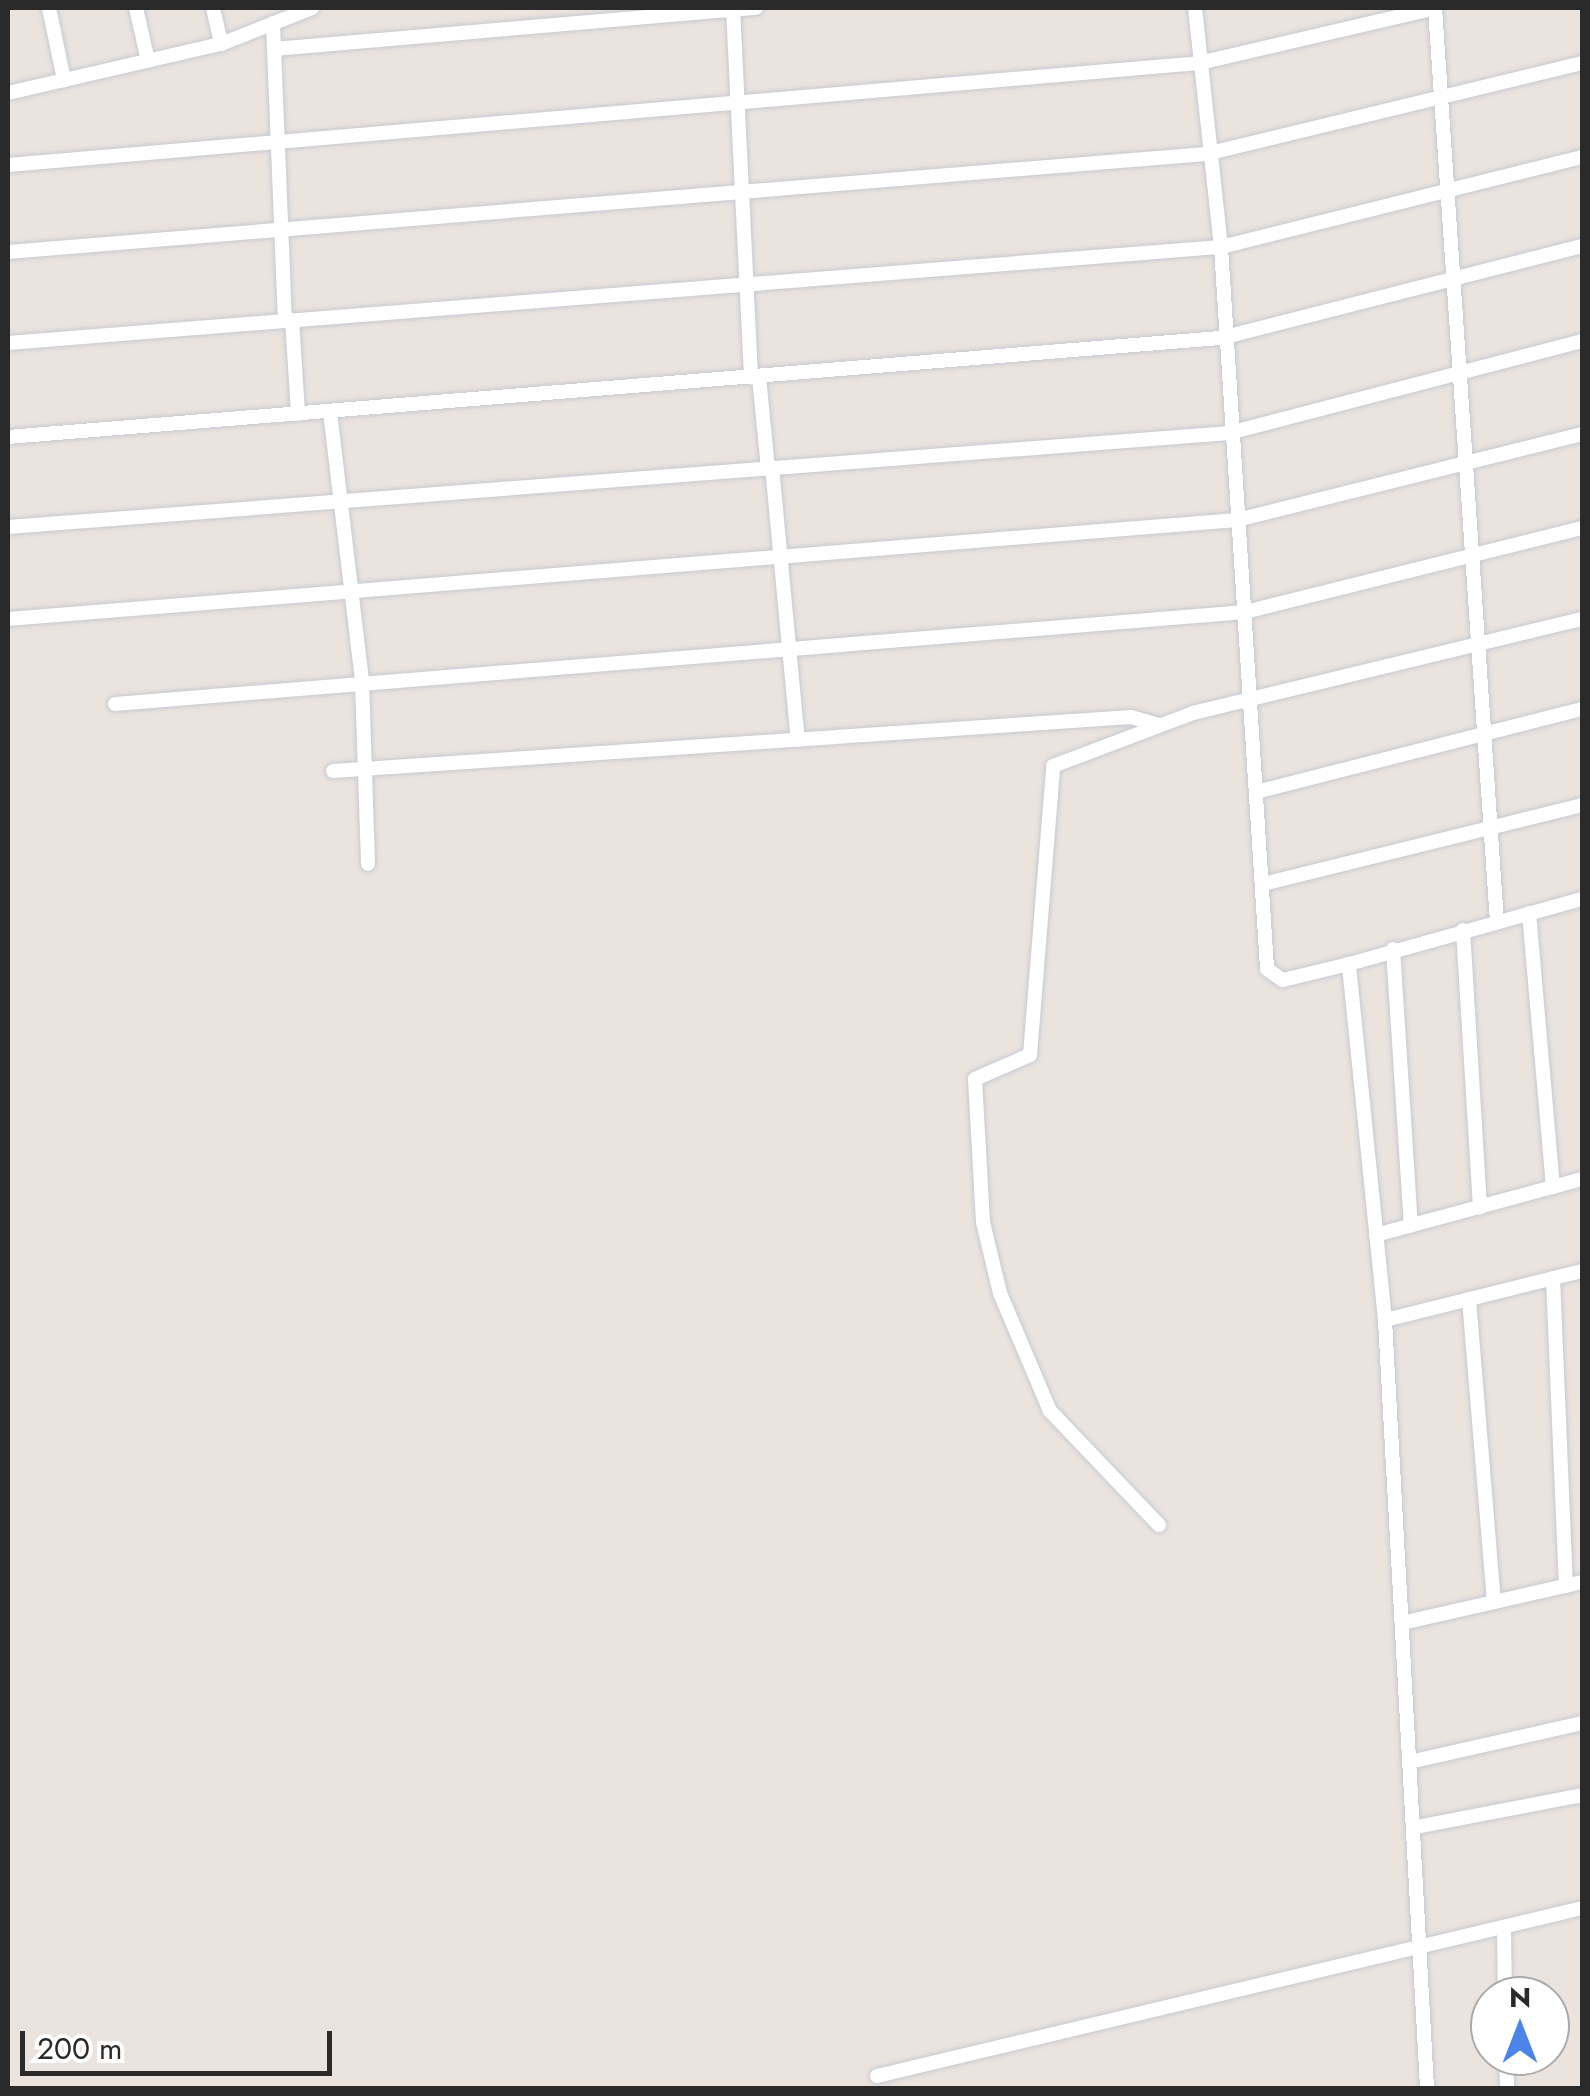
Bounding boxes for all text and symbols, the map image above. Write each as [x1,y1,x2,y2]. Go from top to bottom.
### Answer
north arrow [1470,1976,1570,2076]
text: N [1509,1977,1531,2018]
scale bar [25,2011,338,2073]
text: 200 m [37,2027,122,2070]

